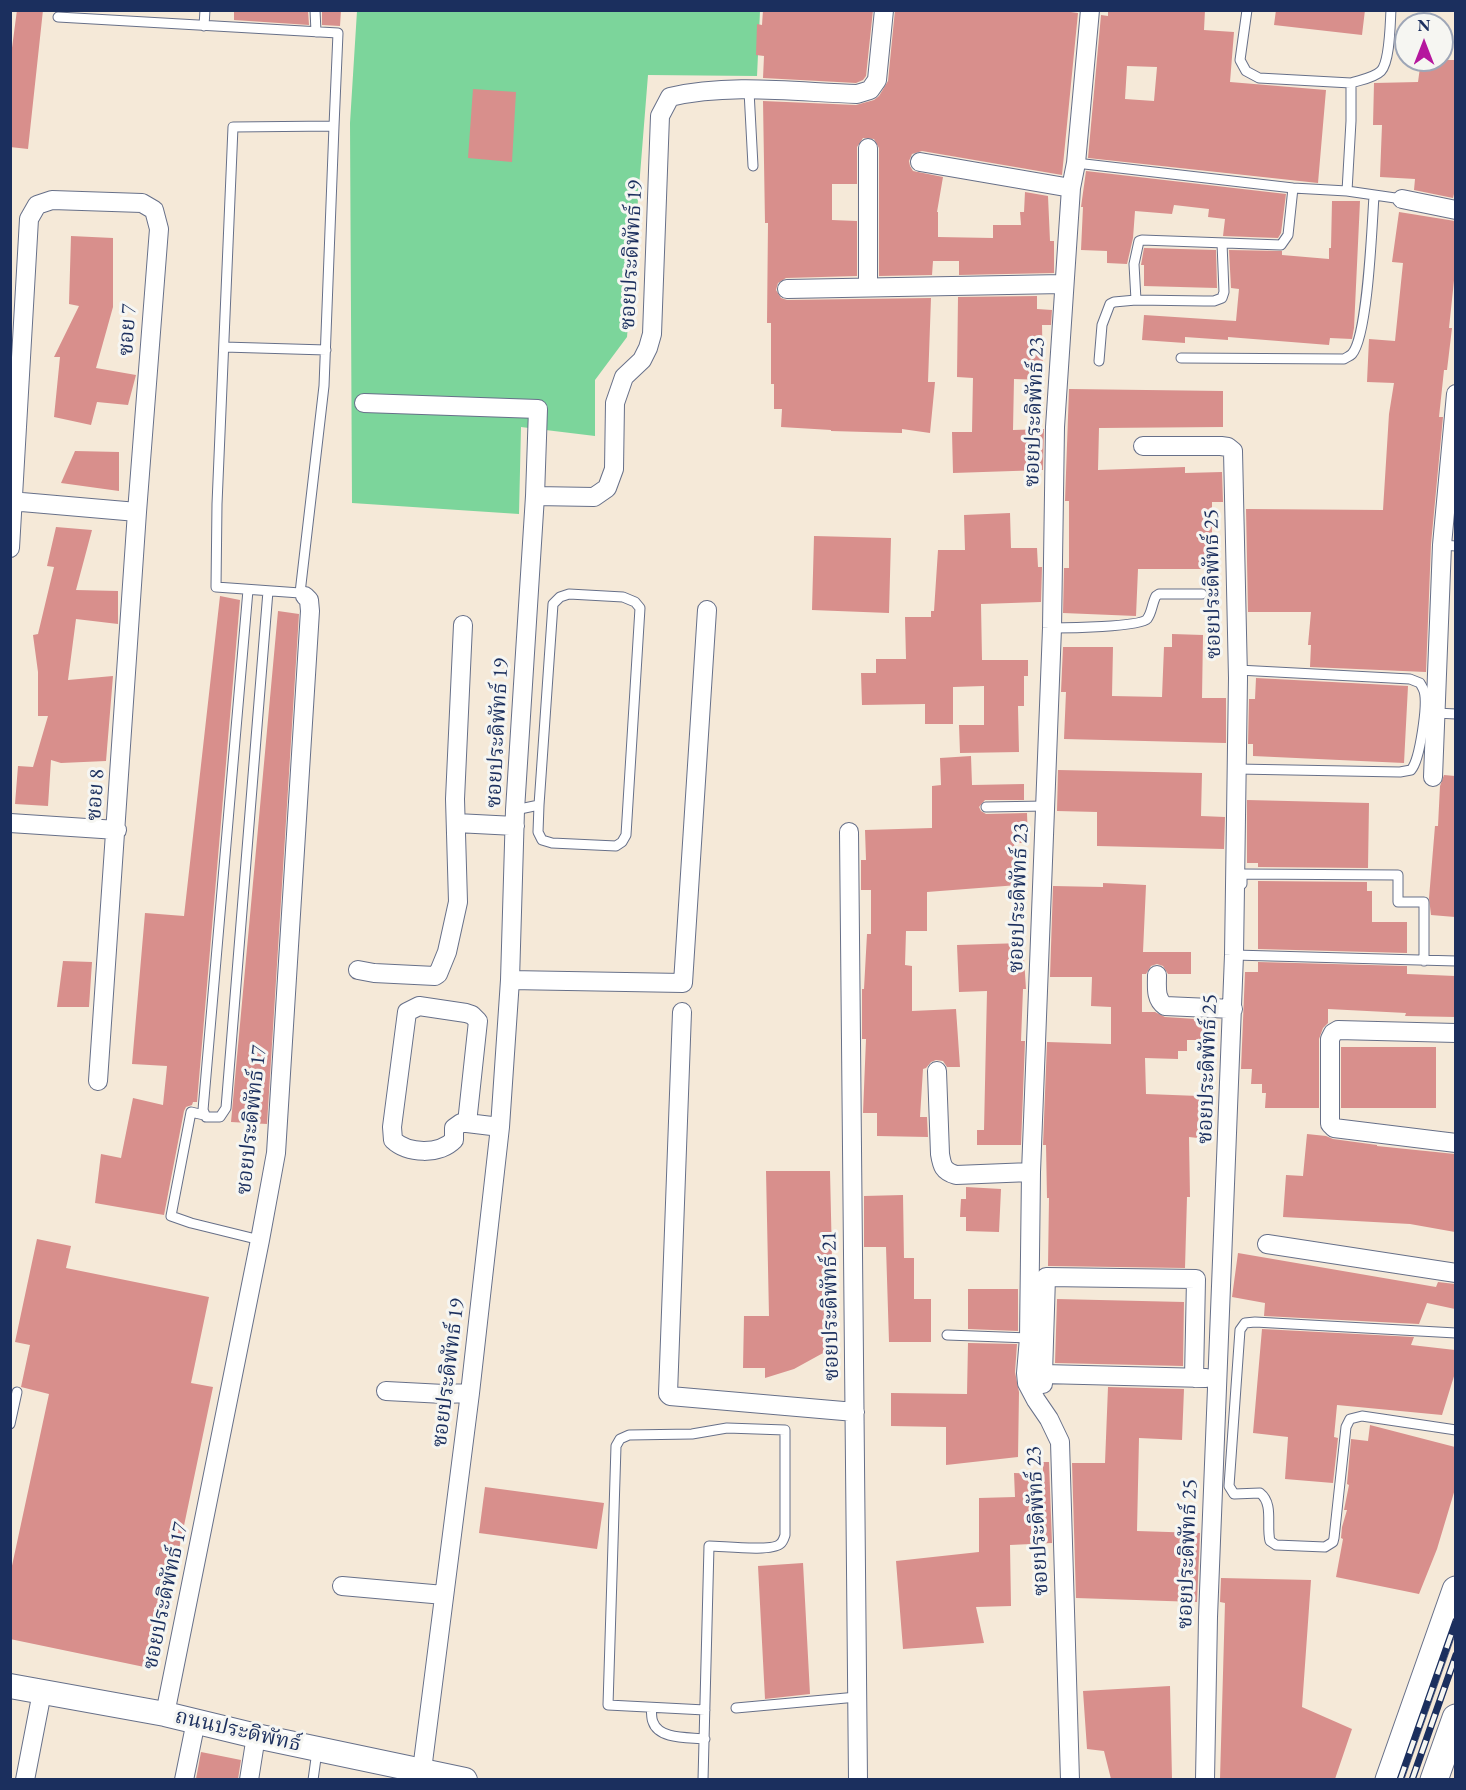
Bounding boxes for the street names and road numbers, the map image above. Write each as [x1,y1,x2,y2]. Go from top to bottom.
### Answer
street label: ซอยประดิพัทธ์ 19 [615,179,649,331]
street label: ซอย 7 [114,303,142,357]
street label: ซอยประดิพัทธ์ 23 [1020,337,1050,487]
street label: ซอยประดิพัทธ์ 25 [1199,509,1227,659]
street label: ซอยประดิพัทธ์ 19 [481,657,515,809]
street label: ซอย 8 [82,768,110,822]
street label: ซอยประดิพัทธ์ 23 [1004,823,1034,973]
street label: ซอยประดิพัทธ์ 25 [1193,994,1223,1144]
street label: ซอยประดิพัทธ์ 17 [232,1044,272,1196]
street label: ซอยประดิพัทธ์ 21 [817,1231,845,1381]
street label: ซอยประดิพัทธ์ 19 [427,1297,471,1449]
street label: ซอยประดิพัทธ์ 23 [1021,1445,1055,1597]
street label: ซอยประดิพัทธ์ 25 [1173,1479,1203,1629]
street label: ซอยประดิพัทธ์ 17 [138,1520,194,1672]
street label: ถนนประดิพัทธ์ [172,1704,304,1758]

